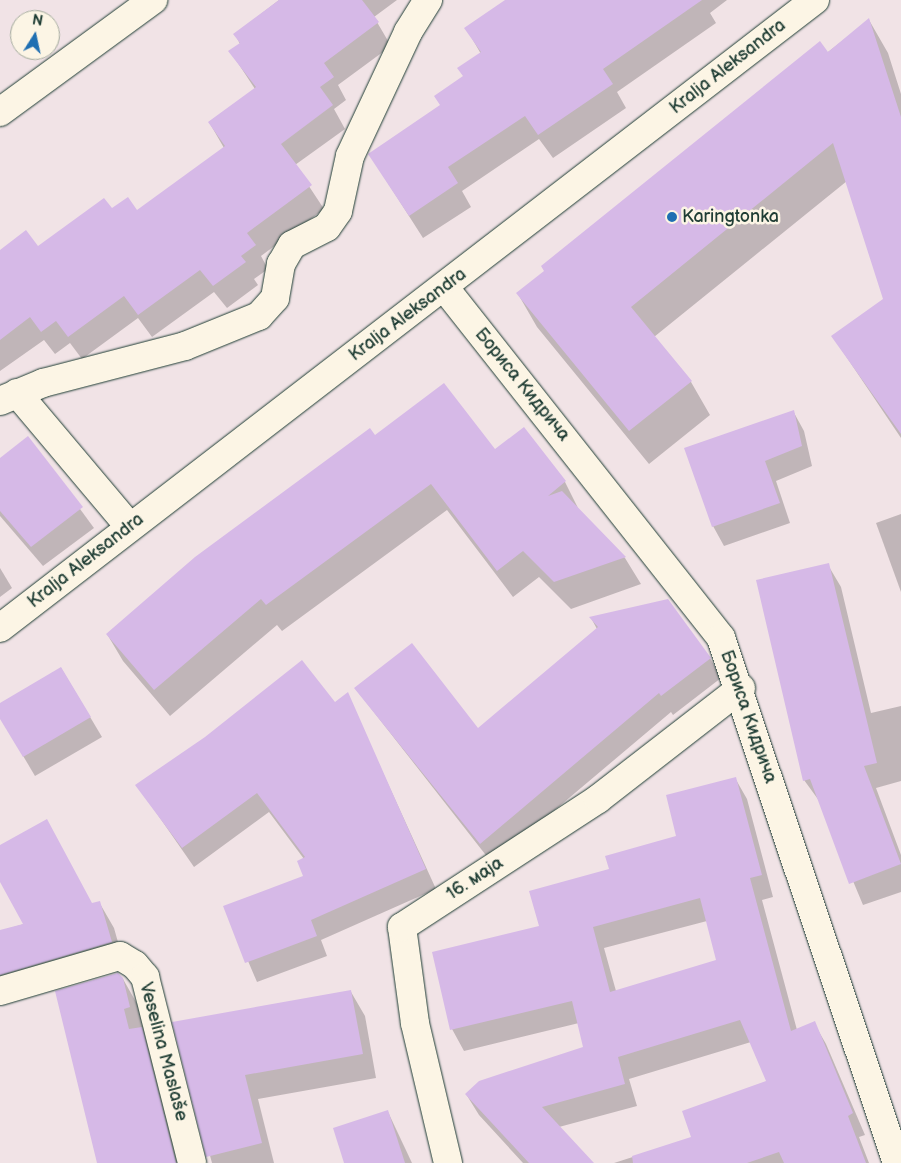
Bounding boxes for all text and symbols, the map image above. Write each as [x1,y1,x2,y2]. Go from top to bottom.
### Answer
north arrow [10,10,60,60]
text: N [31,11,44,30]
street label: Kralja Aleksandra [666,15,790,119]
place label: Karingtonka [682,206,779,228]
marker: Karingtonka [666,211,678,223]
street label: Kralja Aleksandra [345,264,471,366]
street label: Бориса Kидрича [470,324,574,446]
street label: Kralja Aleksandra [24,509,148,613]
street label: Бориса Kидрича [715,648,781,786]
street label: 16. маја [442,853,508,905]
street label: Veselina Maslaše [134,980,192,1124]

